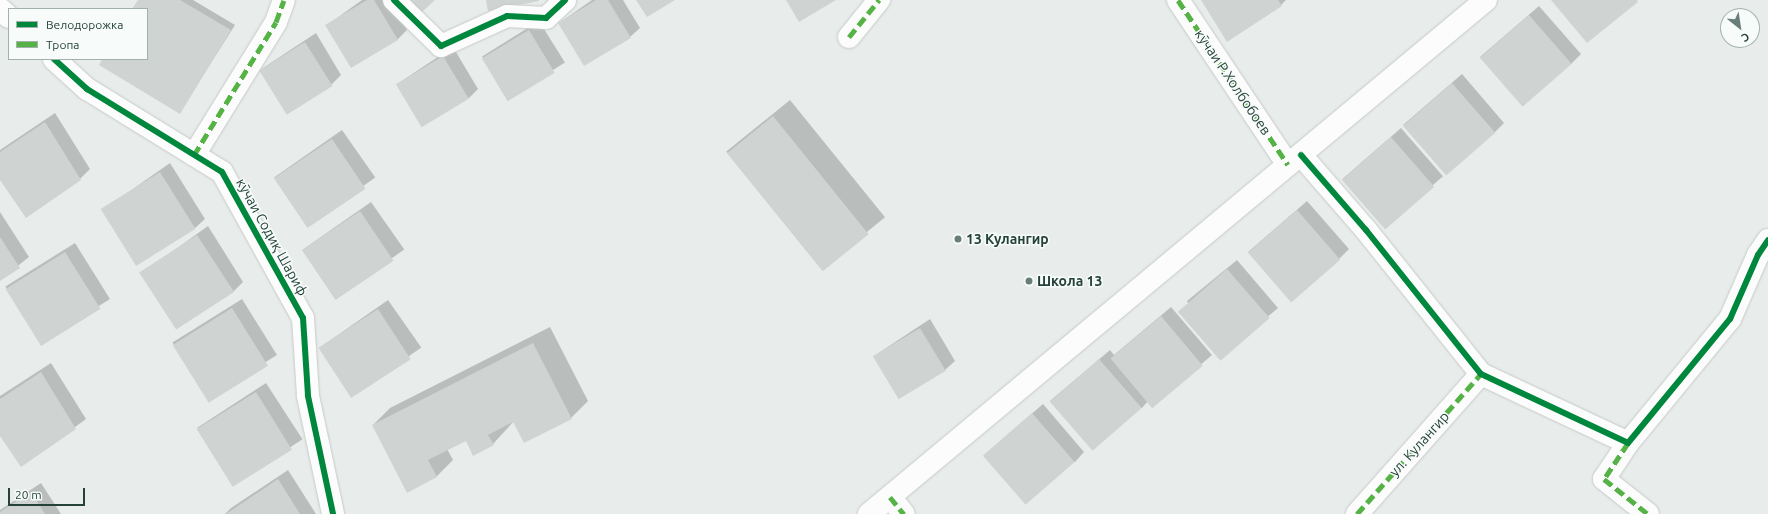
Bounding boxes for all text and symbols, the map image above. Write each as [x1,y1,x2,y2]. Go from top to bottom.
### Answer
legend [8,8,148,60]
north arrow [1720,8,1760,48]
text: Велодорожка [46,18,123,31]
street label: кӯчаи Р.Холбобоев [1191,26,1275,138]
text: С [1739,31,1752,44]
text: Тропа [46,38,79,51]
street label: кӯчаи Содиқ Шариф [233,175,311,299]
place label: 13 Кулангир [966,231,1049,247]
marker: 13 Кулангир [953,234,963,244]
place label: Школа 13 [1037,273,1102,289]
marker: Школа 13 [1024,276,1034,286]
street label: ул. Кулангир [1385,408,1453,480]
scale bar [10,480,87,506]
text: 20 m [15,488,42,501]

